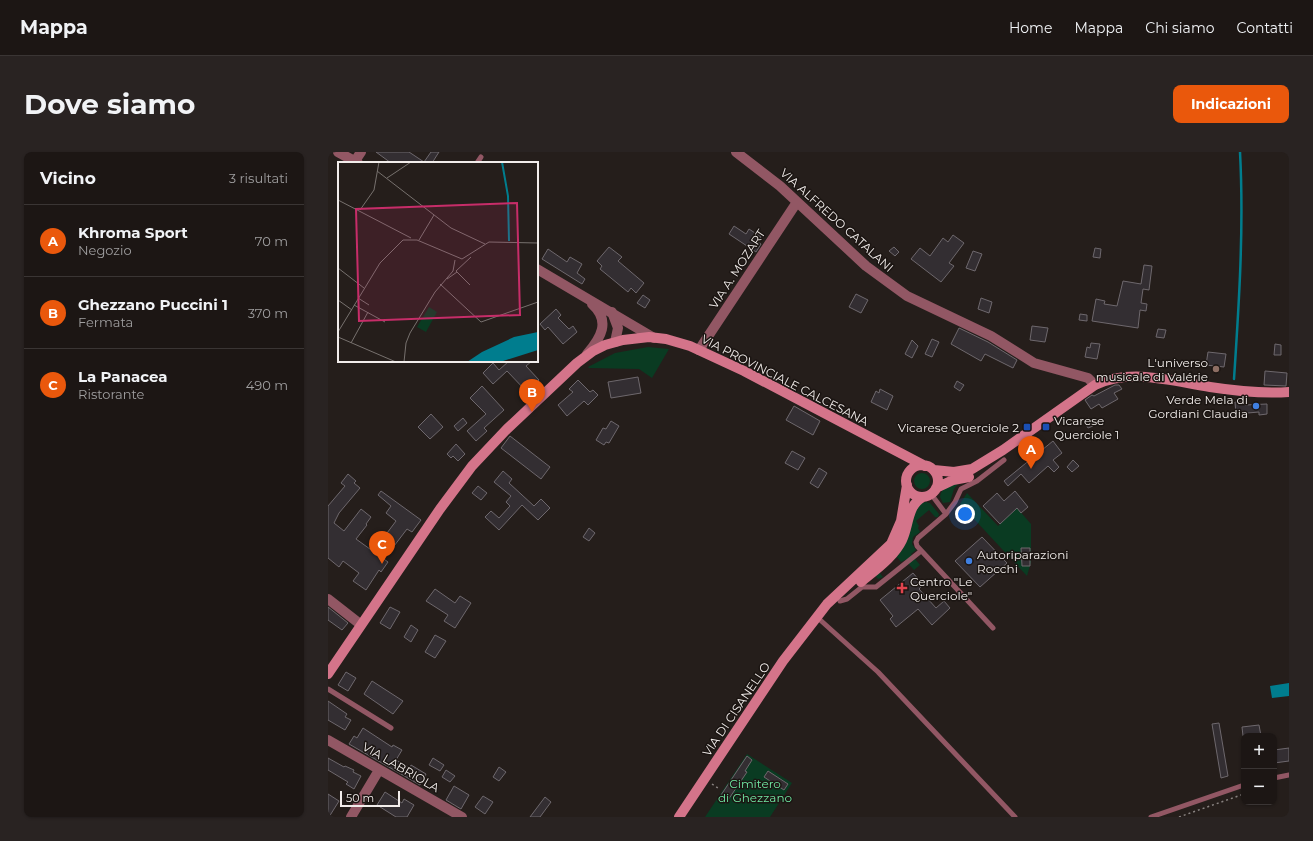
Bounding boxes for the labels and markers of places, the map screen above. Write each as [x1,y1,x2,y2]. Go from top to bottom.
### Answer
place label: L'universo musicale di Valérie [1096,355,1208,384]
marker: L'universo musicale di Valérie [1211,364,1221,374]
pin: B [519,379,545,412]
place label: Verde Mela di Gordiani Claudia [1148,392,1248,421]
marker: Verde Mela di Gordiani Claudia [1251,401,1261,411]
place label: Vicarese Querciole 1 [1054,413,1119,442]
place label: Vicarese Querciole 2 [898,420,1019,435]
marker: Vicarese Querciole 2 [1022,422,1032,432]
marker: Vicarese Querciole 1 [1041,422,1051,432]
pin: A [1018,436,1044,469]
pin: C [369,531,395,564]
place label: Autoriparazioni Rocchi [977,547,1068,576]
marker: Autoriparazioni Rocchi [964,556,974,566]
place label: Centro "Le Querciole" [910,574,973,603]
marker: Centro "Le Querciole" [897,583,907,593]

